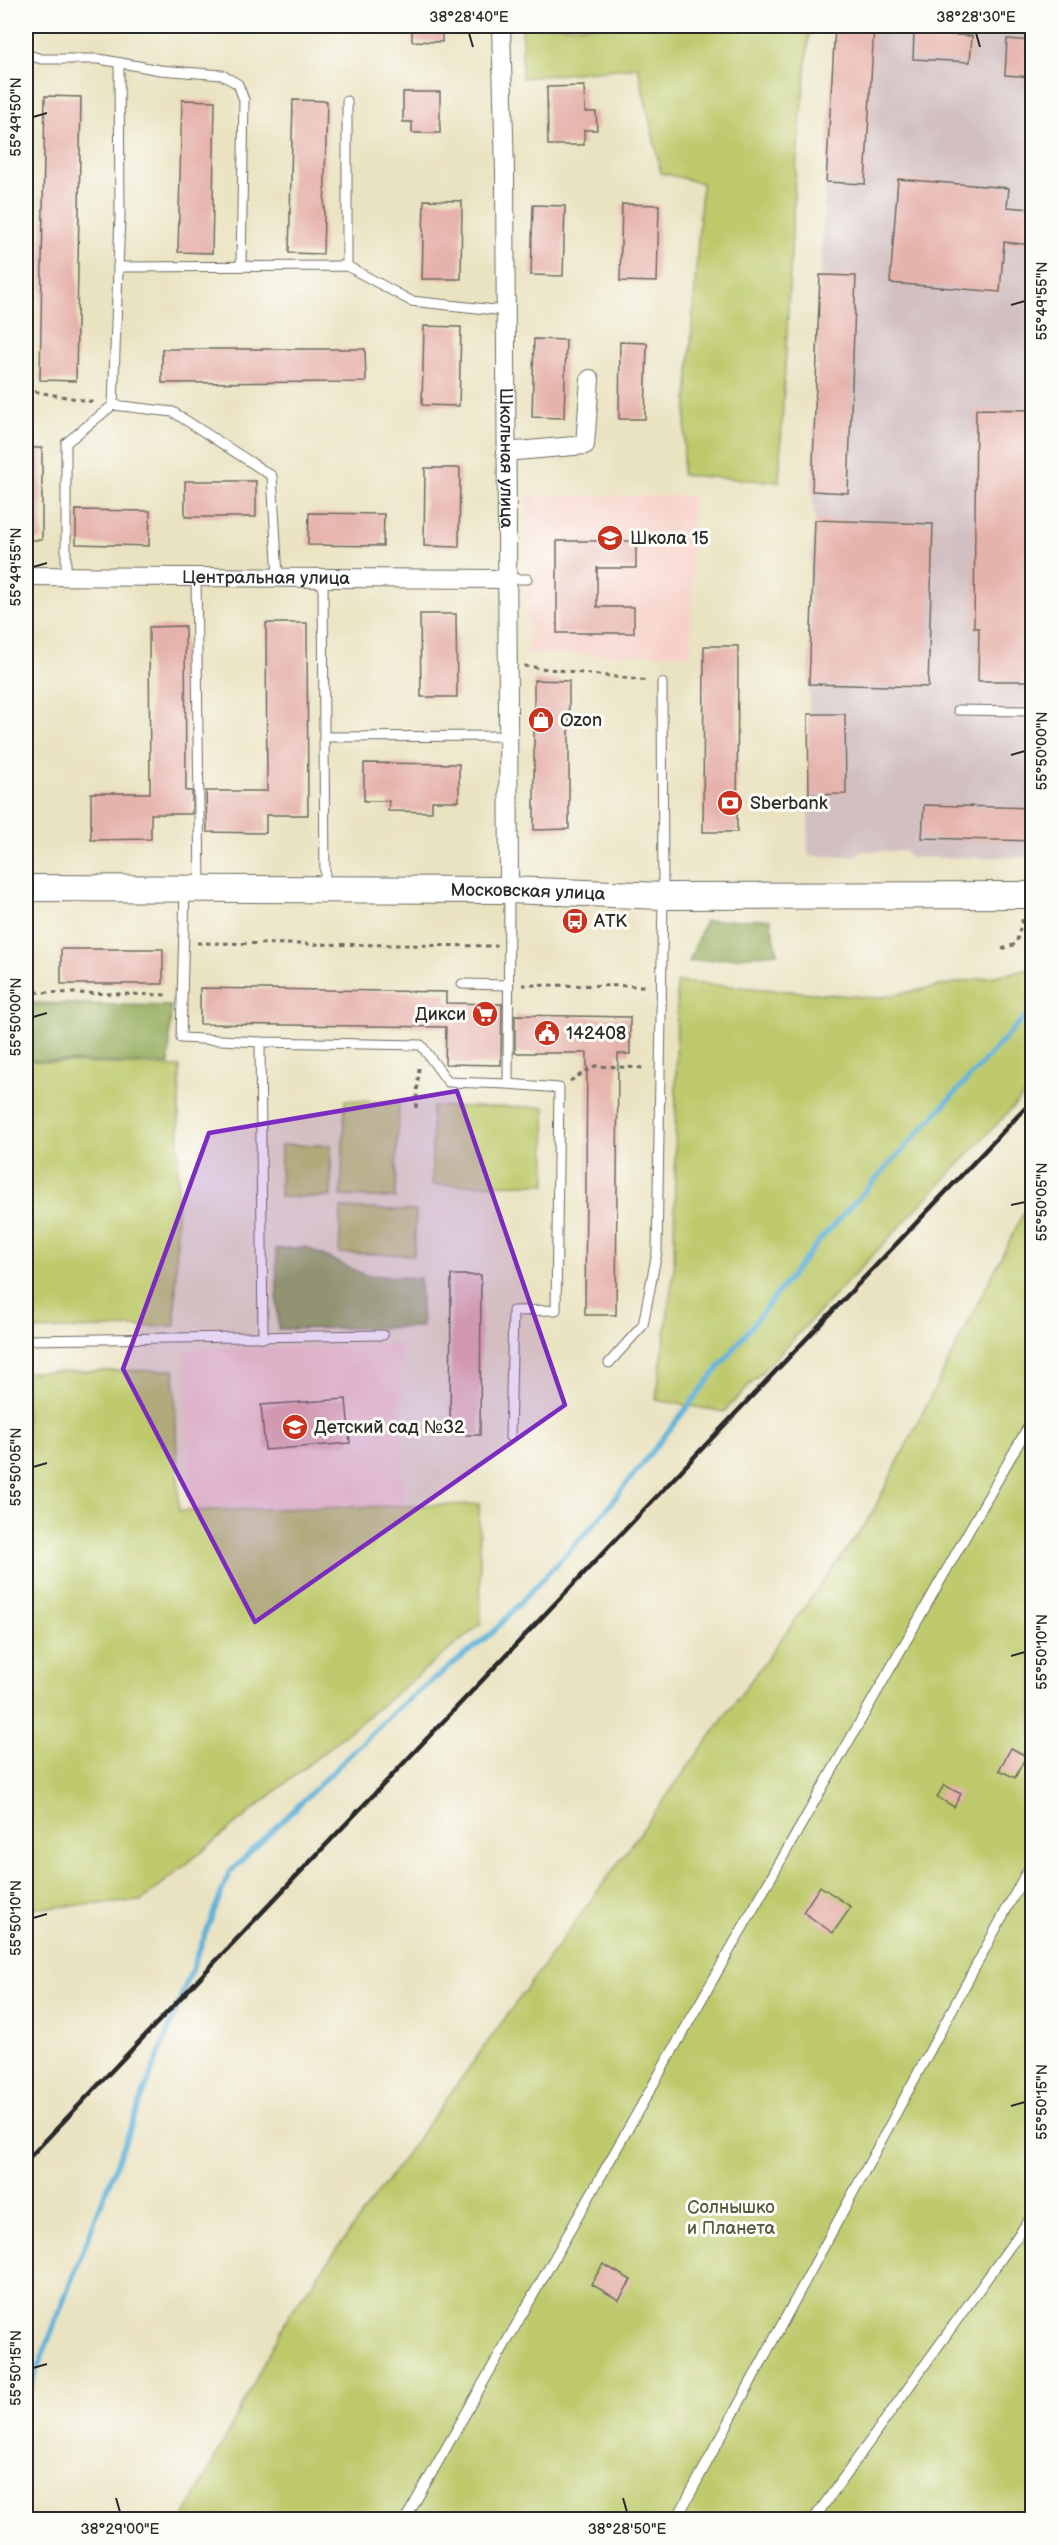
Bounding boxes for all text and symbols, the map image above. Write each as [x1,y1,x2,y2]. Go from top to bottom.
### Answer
text: 38°28'40"E [429,8,509,27]
text: 38°28'30"E [936,8,1016,27]
text: 55°49'50"N [7,77,26,157]
text: 55°49'55"N [1033,261,1052,341]
street label: Школьная улица [495,388,517,529]
school or university icon: Школа 15 [595,523,625,553]
text: 55°49'55"N [7,527,26,607]
place label: Школа 15 [630,528,709,549]
street label: Центральная улица [182,567,350,589]
shop icon: Ozon [526,705,556,735]
place label: Ozon [560,710,602,731]
text: 55°50'00"N [1033,711,1052,791]
bank icon: Sberbank [715,788,745,818]
place label: Sberbank [750,793,828,814]
street label: Московская улица [450,880,606,905]
bus stop icon: АТК [560,906,590,936]
place label: АТК [593,911,627,932]
text: 55°50'00"N [7,977,26,1057]
supermarket icon: Дикси [470,999,500,1029]
place label: Дикси [415,1004,466,1025]
public building icon: 142408 [532,1018,562,1048]
place label: 142408 [566,1023,626,1044]
text: 55°50'05"N [1033,1163,1052,1241]
school or university icon: Детский сад №32 [280,1412,310,1442]
place label: Детский сад №32 [314,1417,465,1438]
text: 55°50'05"N [7,1428,26,1506]
text: 55°50'10"N [1033,1614,1052,1690]
text: 55°50'10"N [7,1880,26,1956]
text: 55°50'15"N [1033,2064,1052,2140]
park label: Солнышко и Планета [687,2197,775,2239]
text: 55°50'15"N [7,2330,26,2406]
text: 38°29'00"E [81,2520,160,2539]
text: 38°28'50"E [588,2520,666,2539]

